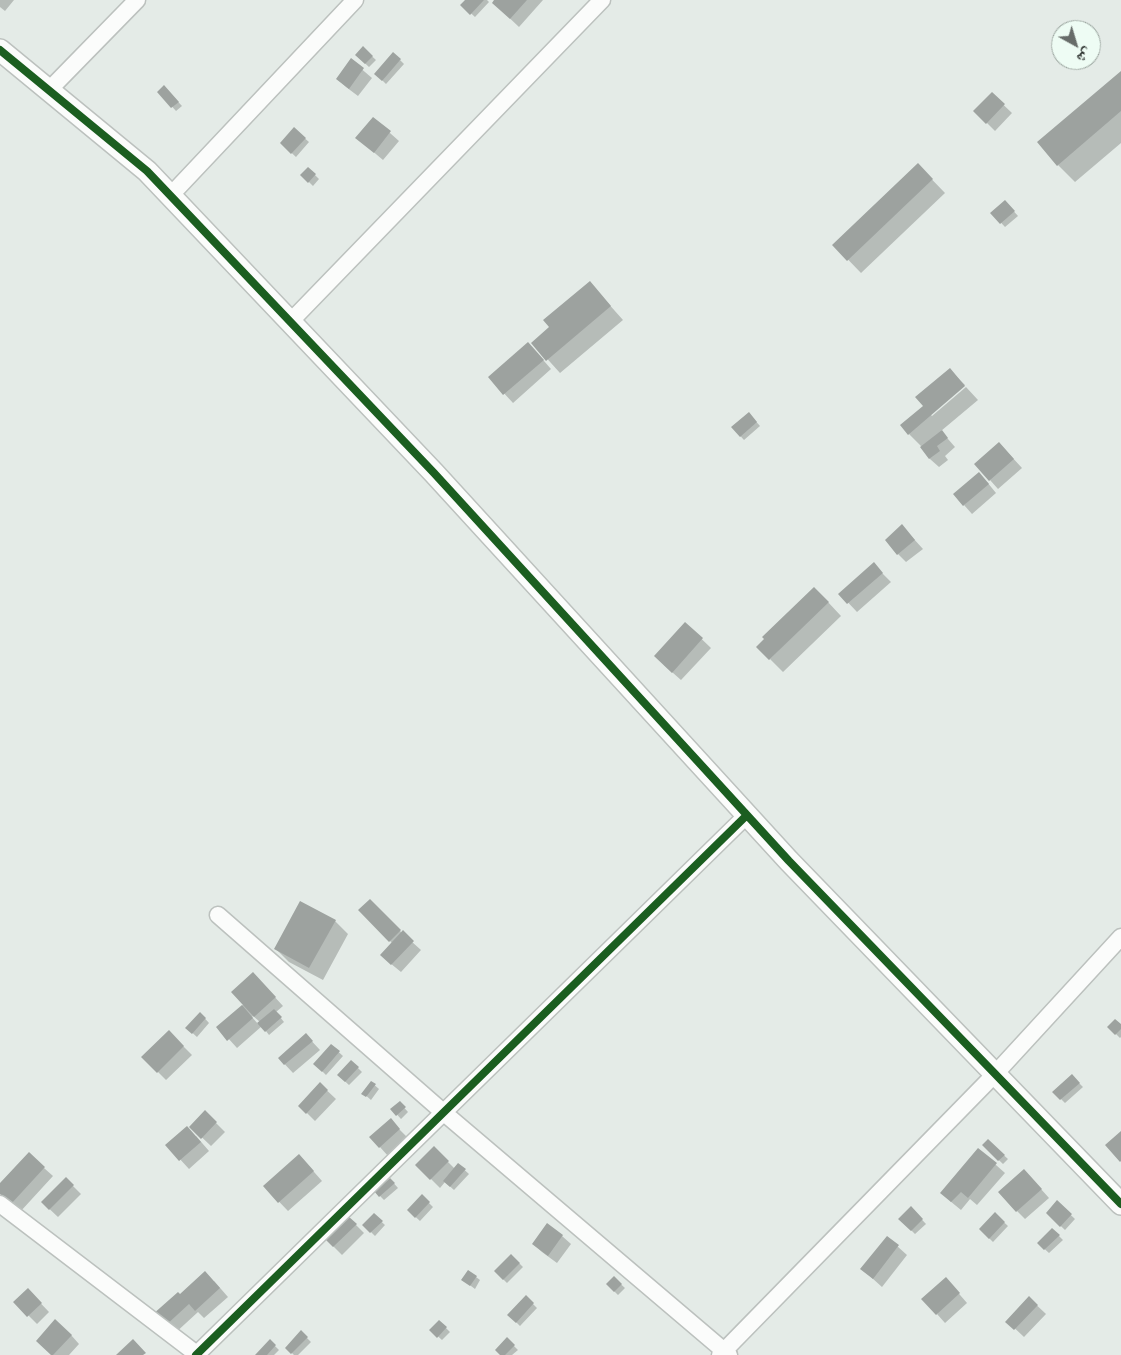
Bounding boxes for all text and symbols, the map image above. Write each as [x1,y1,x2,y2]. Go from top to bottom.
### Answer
north arrow [1051,20,1101,70]
text: ش [1073,44,1096,68]

